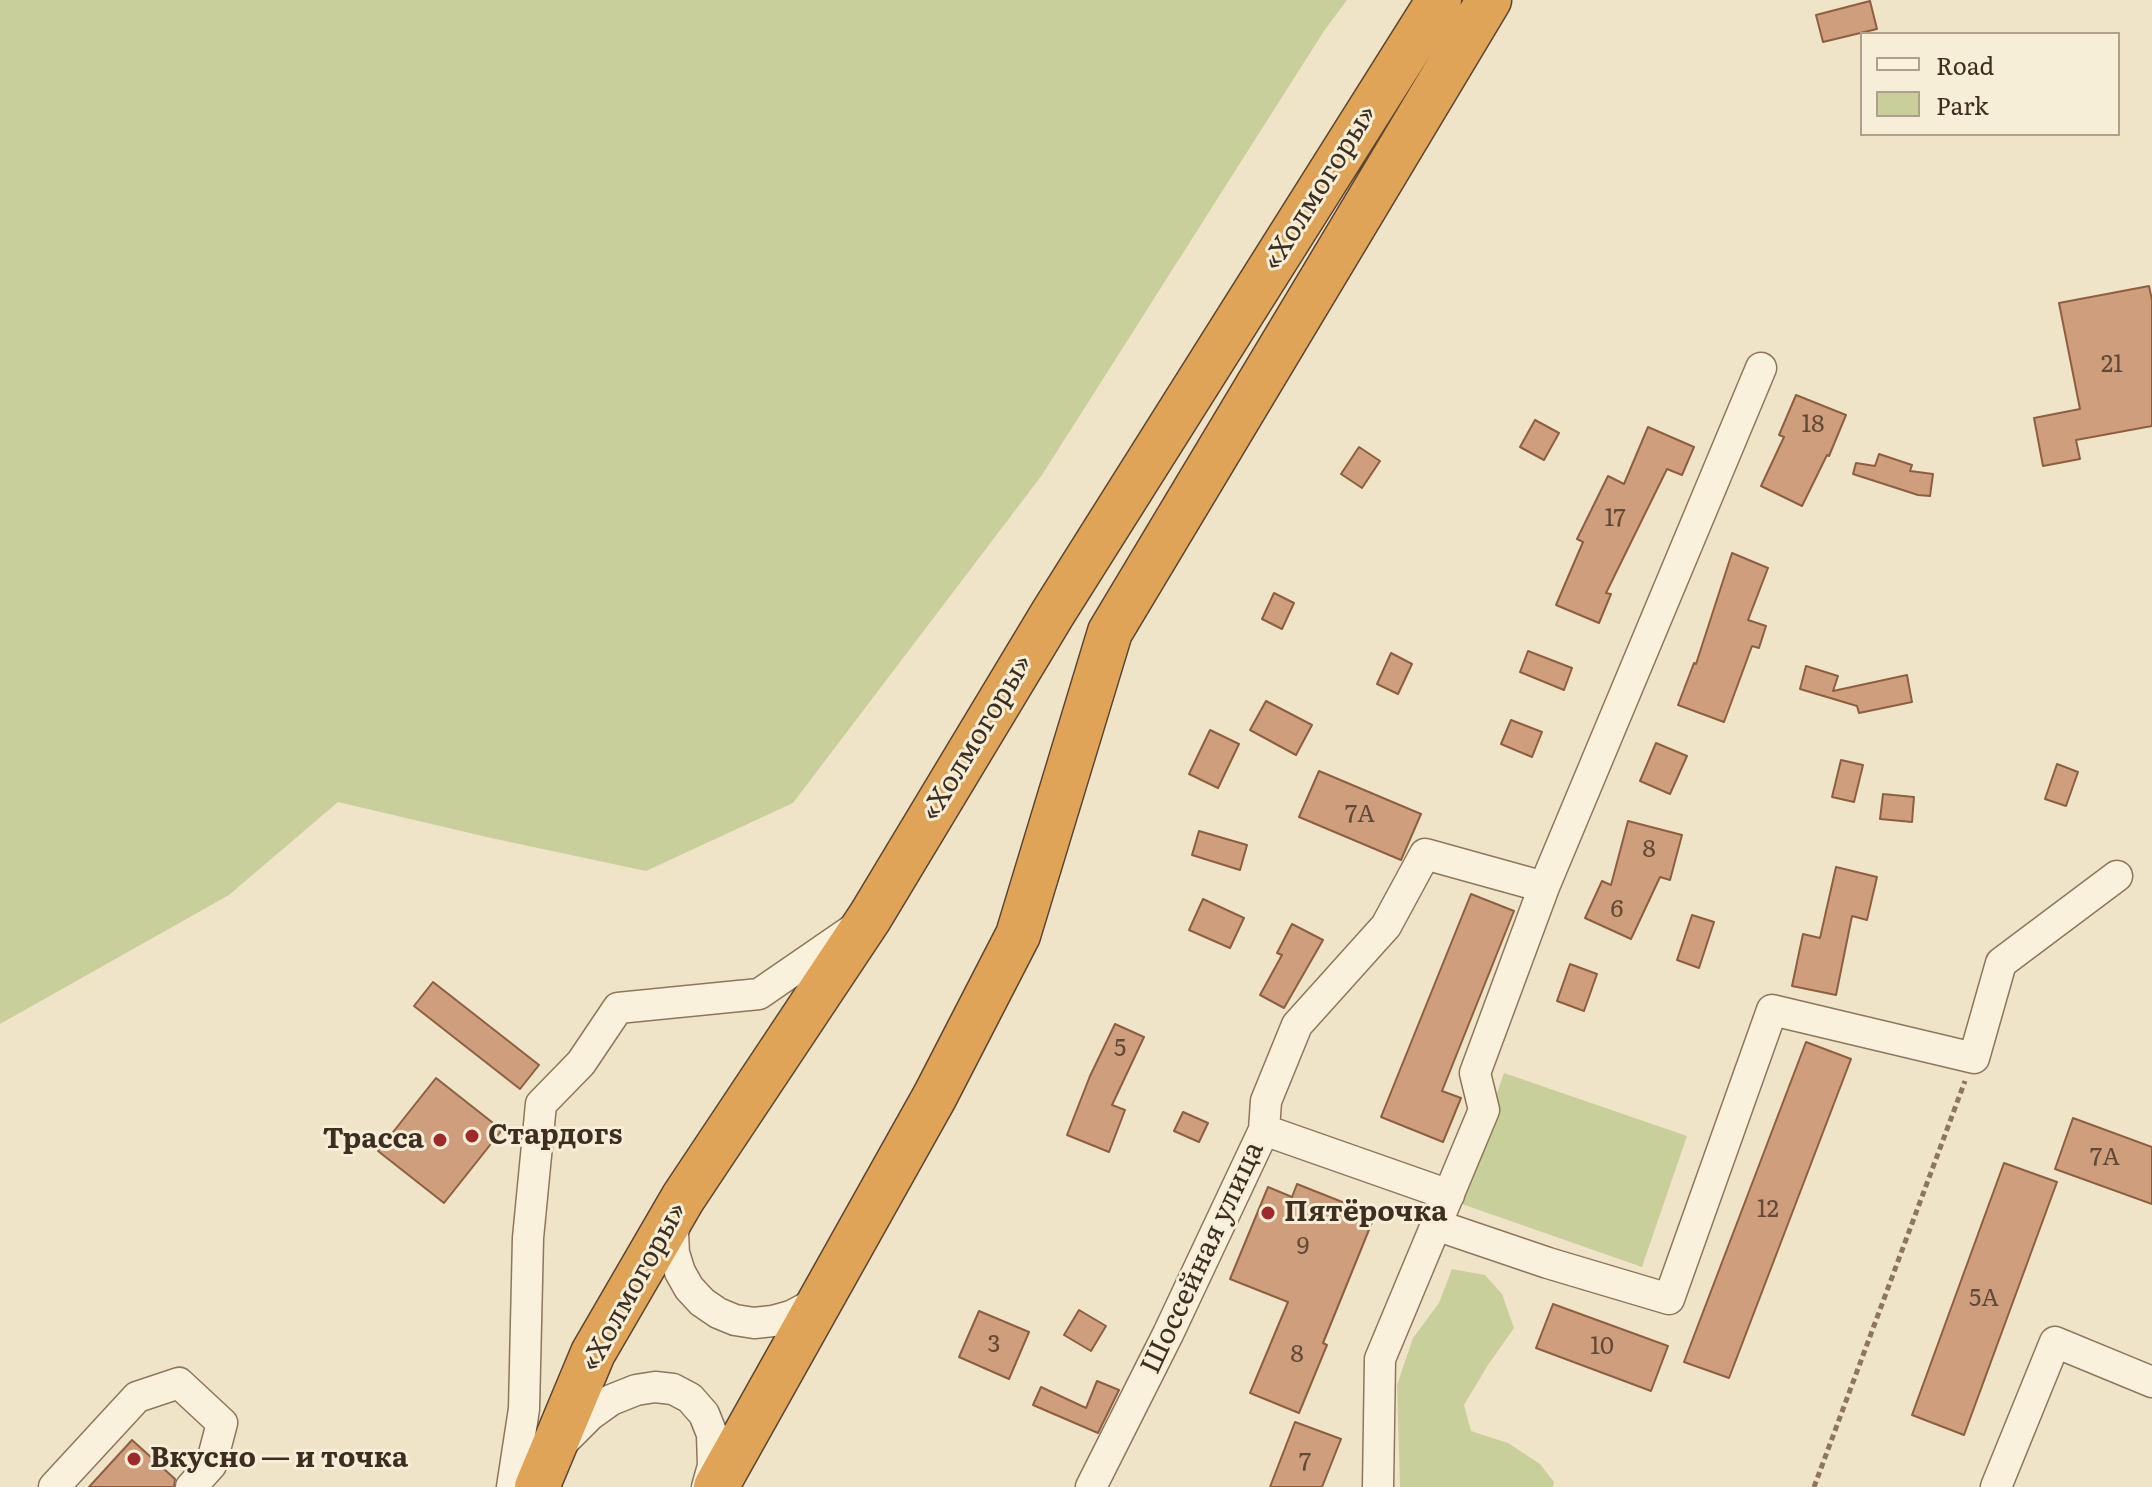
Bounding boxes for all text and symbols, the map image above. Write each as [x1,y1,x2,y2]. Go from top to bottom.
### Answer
legend [1860,32,2120,136]
text: Road [1936,47,1994,82]
text: Park [1936,87,1989,122]
street label: «Холмогоры» [1256,99,1384,277]
house number: 21 [2101,351,2123,379]
house number: 18 [1802,411,1824,439]
house number: 17 [1604,505,1626,533]
street label: «Холмогоры» [914,648,1040,828]
house number: 7А [1345,801,1375,829]
house number: 8 [1642,836,1656,864]
house number: 6 [1611,896,1623,924]
house number: 5 [1114,1035,1126,1063]
place label: Стардогs [488,1119,622,1153]
place label: Трасса [323,1123,424,1157]
marker: Стардогs [463,1127,481,1145]
marker: Трасса [431,1131,449,1149]
street label: Шоссейная улица [1134,1137,1272,1379]
house number: 7А [2090,1144,2120,1172]
street label: «Холмогоры» [574,1196,694,1378]
place label: Пятёрочка [1284,1196,1448,1230]
house number: 12 [1757,1196,1779,1224]
marker: Пятёрочка [1259,1204,1277,1222]
house number: 9 [1297,1233,1309,1261]
house number: 5А [1969,1285,1999,1313]
house number: 3 [987,1331,1001,1359]
house number: 10 [1590,1333,1614,1361]
house number: 8 [1290,1341,1304,1369]
place label: Вкусно — и точка [150,1442,408,1476]
house number: 7 [1299,1449,1311,1477]
marker: Вкусно — и точка [125,1450,143,1468]

